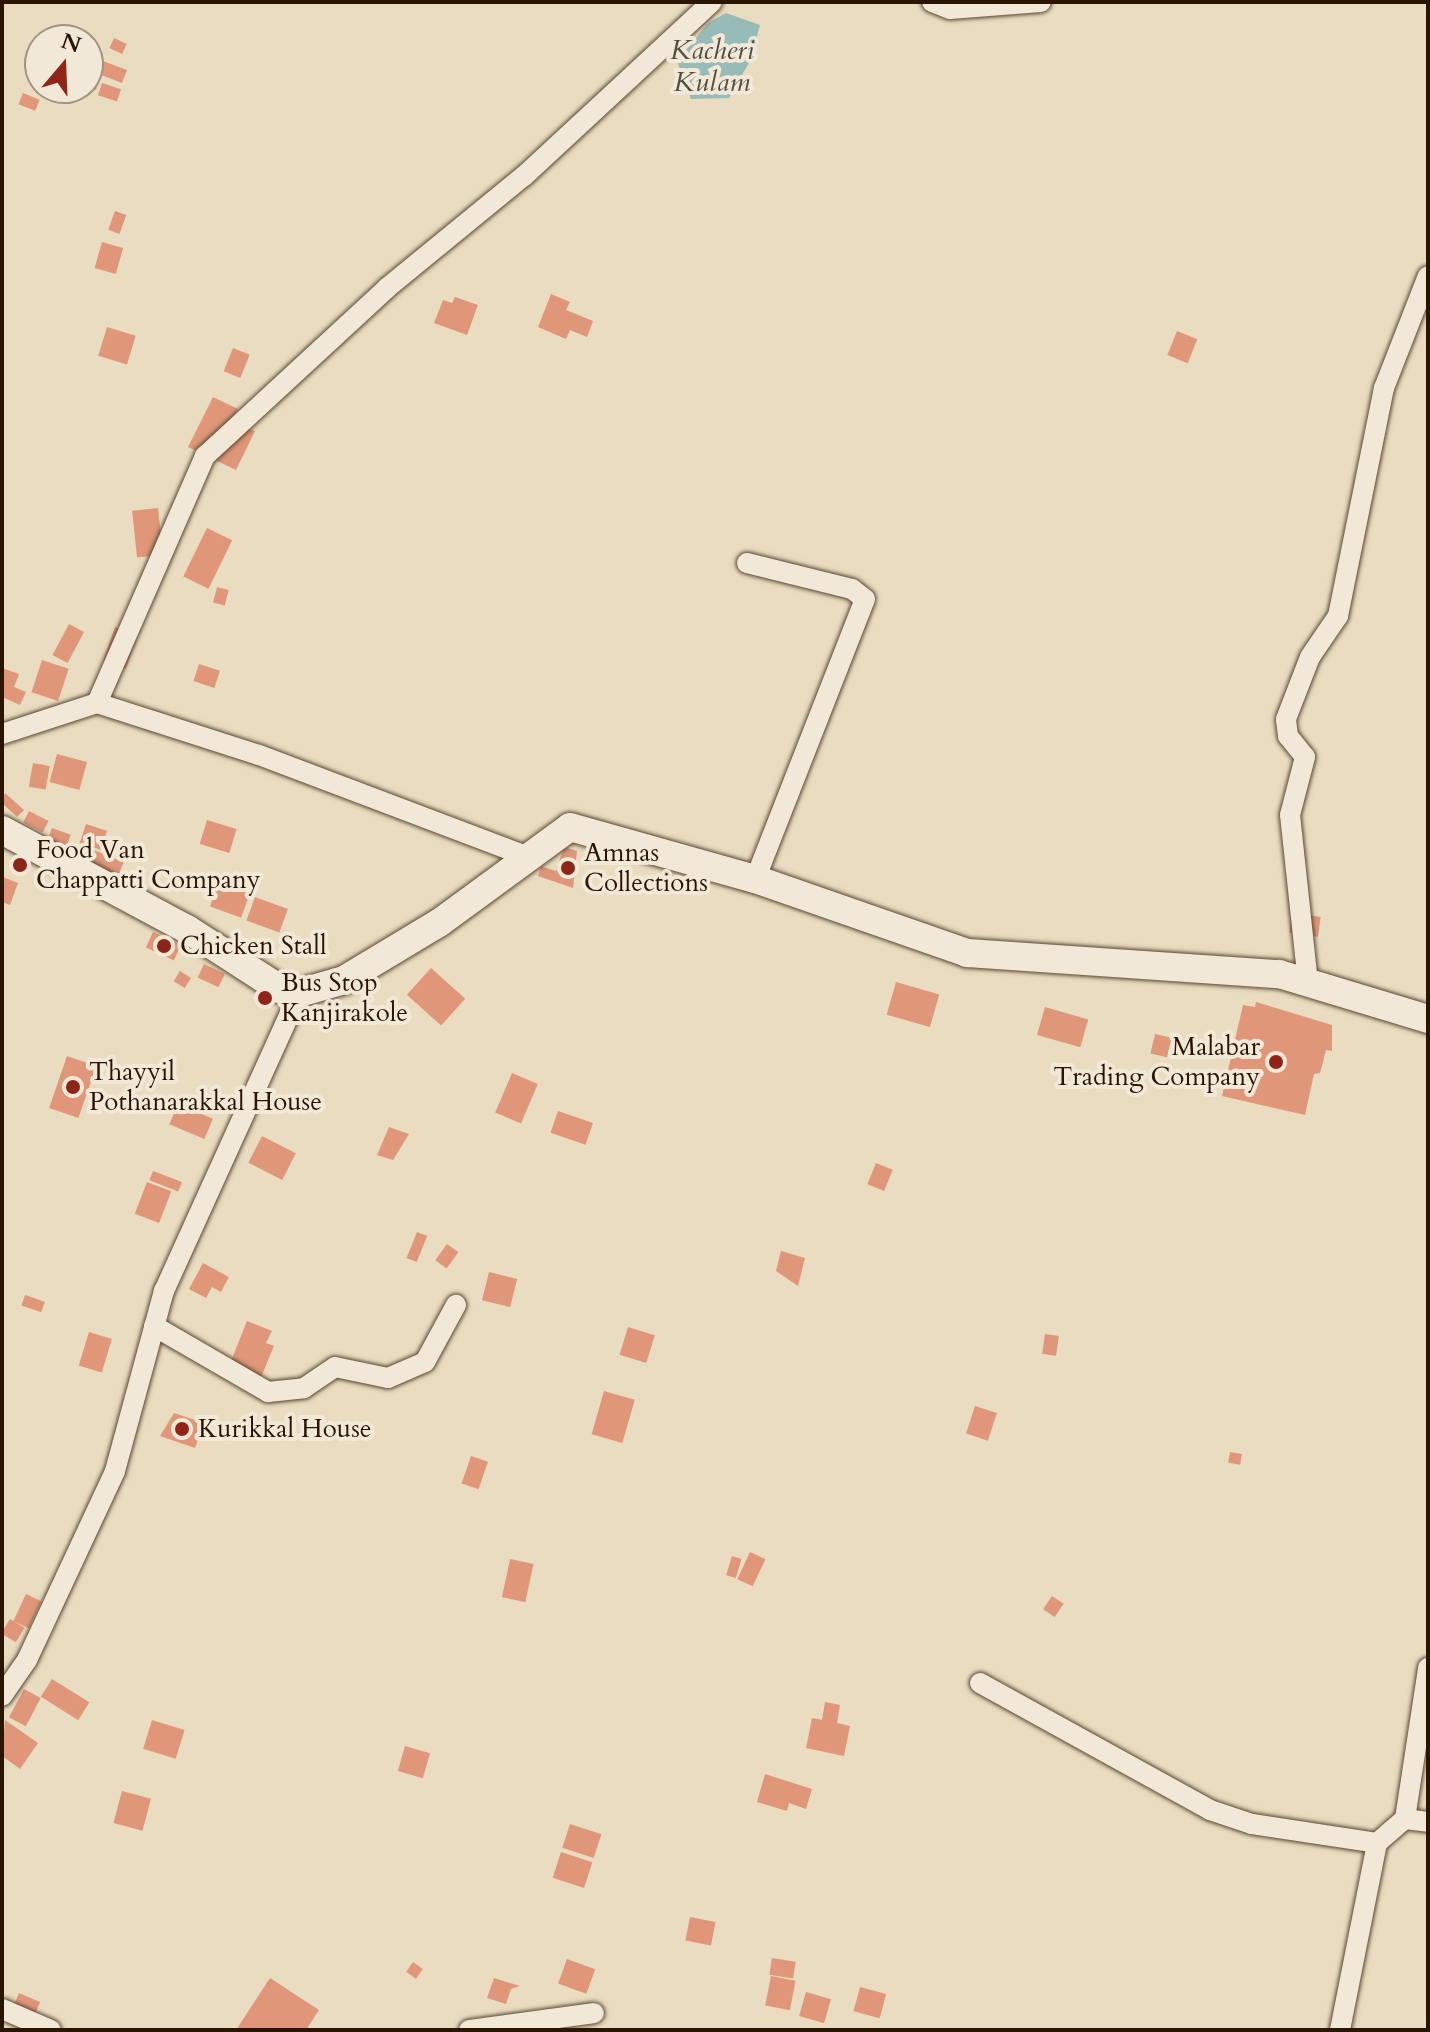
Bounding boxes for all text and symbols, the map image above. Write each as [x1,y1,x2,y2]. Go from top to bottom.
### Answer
north arrow [24,24,104,104]
text: N [57,26,85,60]
water label: Kacheri Kulam [670,33,754,99]
place label: Food Van Chappatti Company [36,834,261,896]
place label: Amnas Collections [584,837,708,898]
marker: Food Van Chappatti Company [11,856,29,874]
marker: Amnas Collections [559,859,577,877]
place label: Chicken Stall [180,930,327,962]
marker: Chicken Stall [155,937,173,955]
place label: Bus Stop Kanjirakole [281,967,408,1028]
marker: Bus Stop Kanjirakole [256,989,274,1007]
place label: Malabar Trading Company [1053,1031,1260,1092]
marker: Malabar Trading Company [1267,1053,1285,1071]
place label: Thayyil Pothanarakkal House [89,1056,322,1118]
marker: Thayyil Pothanarakkal House [64,1078,82,1096]
place label: Kurikkal House [198,1413,372,1445]
marker: Kurikkal House [173,1420,191,1438]

